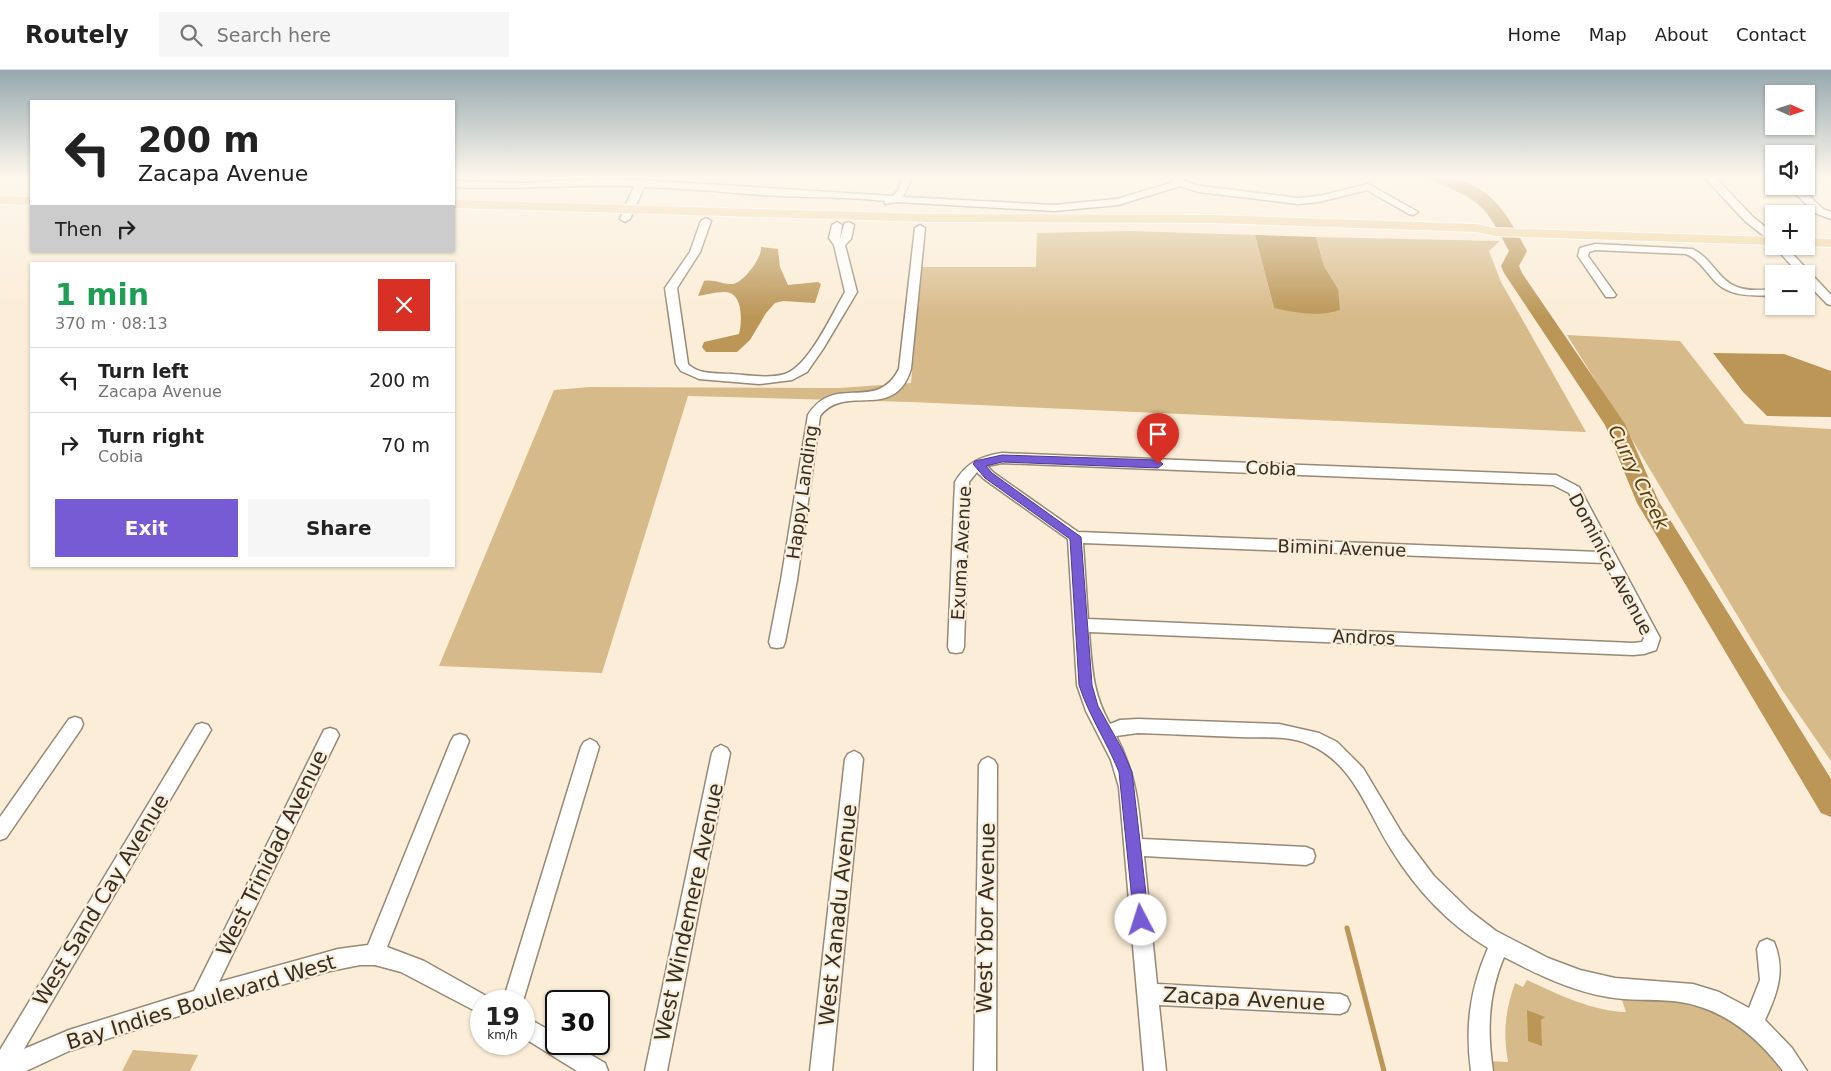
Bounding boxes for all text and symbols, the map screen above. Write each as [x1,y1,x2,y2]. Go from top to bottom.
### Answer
search box [159,12,509,57]
text: Routely [25,21,129,49]
icon: search [177,21,205,49]
text: Search here [217,24,331,46]
text: Home [1508,24,1561,45]
text: Map [1589,24,1627,45]
text: About [1655,24,1708,45]
text: Contact [1736,24,1806,45]
north arrow [1765,85,1815,135]
map controls [1765,85,1815,315]
icon: left [55,120,120,185]
text: 200 m [138,120,260,160]
button: sound [1765,145,1815,195]
text: Zacapa Avenue [138,161,308,186]
button: + [1765,205,1815,255]
icon: right [112,215,140,243]
text: Then [55,218,102,240]
button: − [1765,265,1815,315]
text: 1 min [55,277,149,312]
button: close [378,279,430,331]
text: 370 m · 08:13 [55,314,168,333]
text: Turn left [98,360,189,382]
icon: left [55,366,83,394]
text: 200 m [369,369,430,391]
text: Zacapa Avenue [98,382,222,401]
pin [1137,413,1179,464]
icon: arrive [1144,420,1172,448]
water label: Curry Creek [1604,421,1674,534]
street label: Happy Landing [782,423,822,561]
text: Turn right [98,425,204,447]
icon: right [55,431,83,459]
text: 70 m [381,434,430,456]
text: Cobia [98,447,143,466]
street label: Cobia [1245,457,1297,479]
street label: Exuma Avenue [947,485,975,621]
street label: Dominica Avenue [1565,490,1657,638]
button: Exit [55,499,238,557]
button: Share [248,499,430,557]
street label: Bimini Avenue [1277,535,1407,561]
street label: Andros [1332,625,1396,649]
street label: West Trinidad Avenue [212,746,332,960]
street label: West Windemere Avenue [650,781,728,1043]
street label: West Sand Cay Avenue [28,790,174,1010]
street label: West Xanadu Avenue [814,803,862,1027]
street label: West Ybor Avenue [972,822,1000,1014]
position arrow [1114,893,1166,945]
street label: Bay Indies Boulevard West [64,950,338,1054]
street label: Zacapa Avenue [1162,983,1326,1015]
speed limit sign: 30 [545,990,610,1055]
text: 19 [485,1002,520,1031]
text: km/h [487,1028,518,1042]

